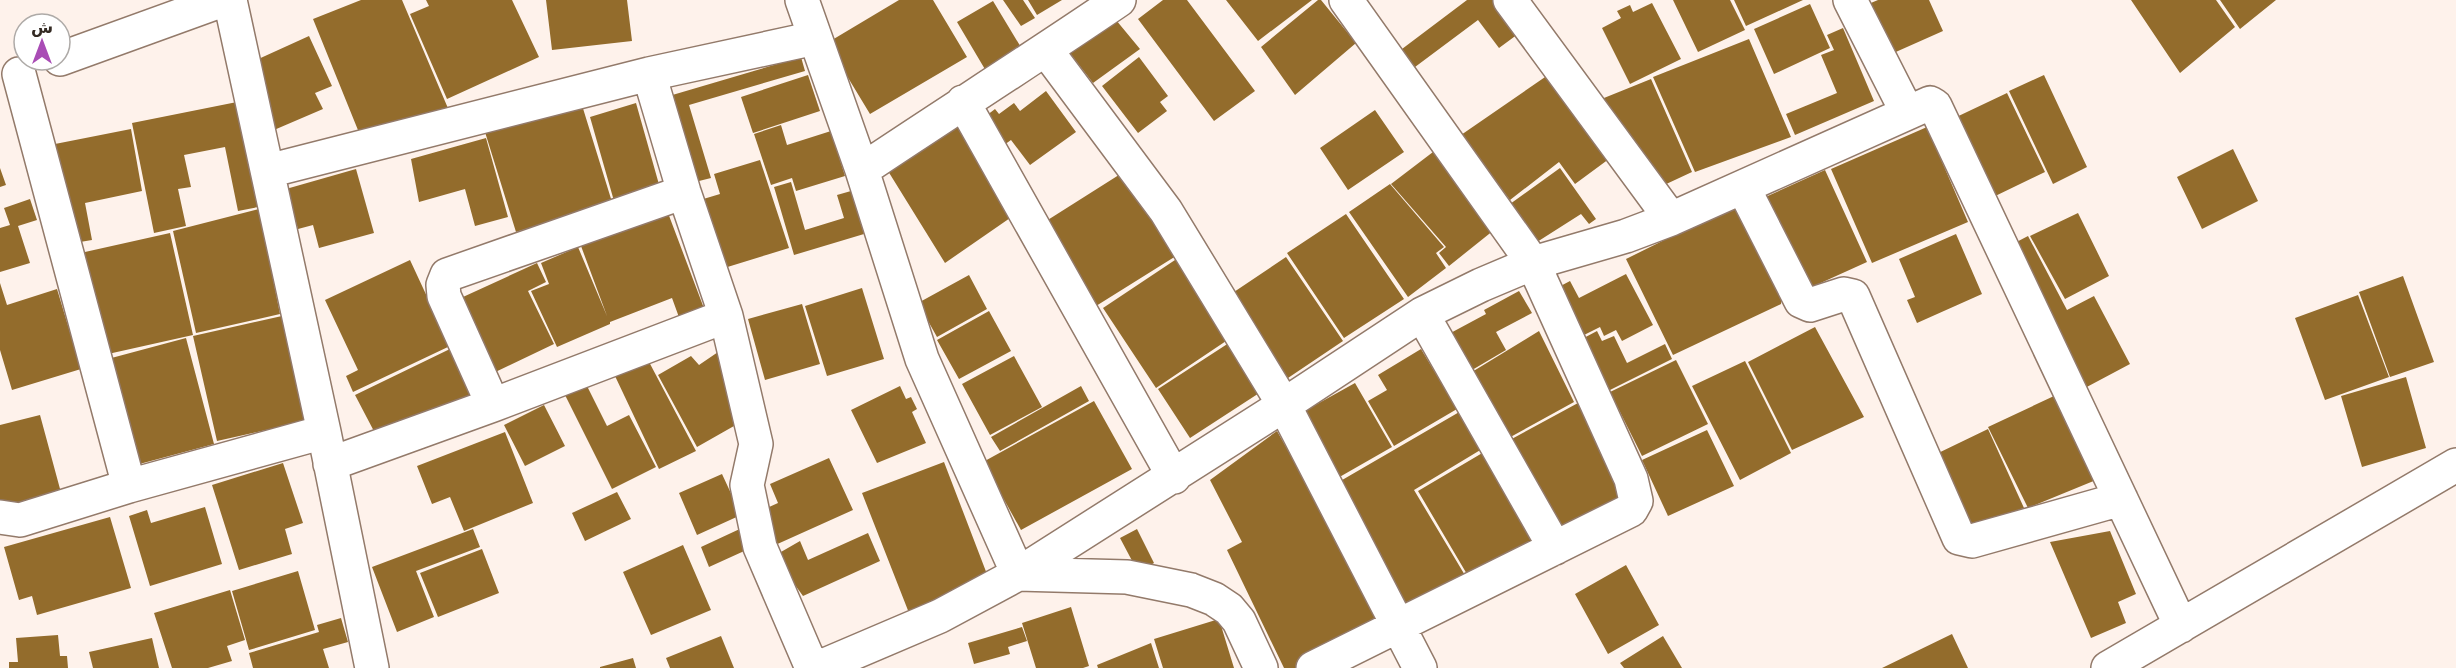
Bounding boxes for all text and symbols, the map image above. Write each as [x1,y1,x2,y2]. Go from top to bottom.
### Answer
north arrow [12,12,72,72]
text: ش [31,18,53,37]

